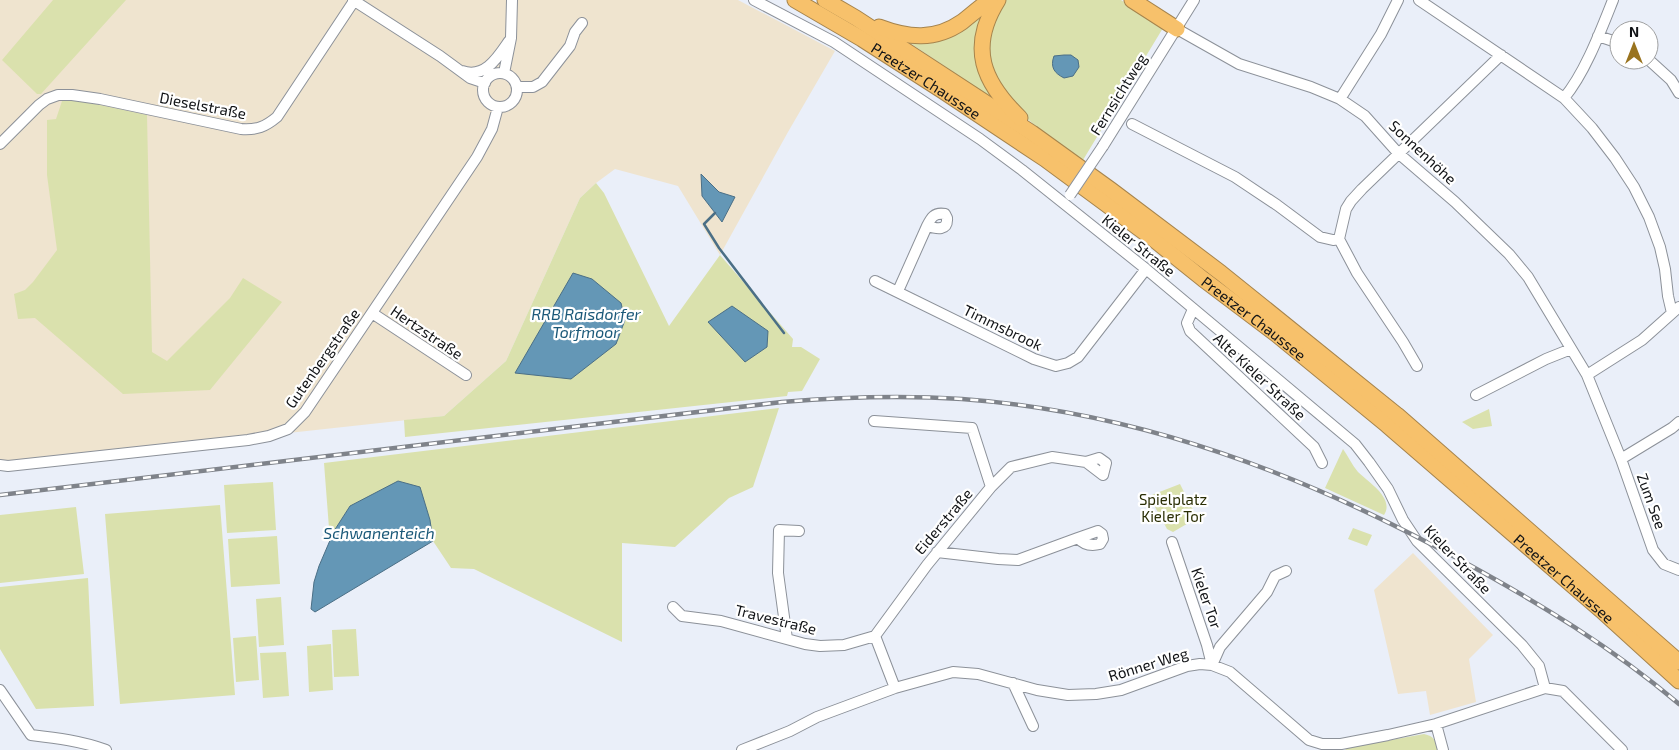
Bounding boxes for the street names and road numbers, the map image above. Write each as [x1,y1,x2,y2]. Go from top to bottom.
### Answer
street label: Preetzer Chaussee [868,38,984,123]
street label: Fernsichtweg [1086,49,1150,138]
street label: Dieselstraße [158,88,248,122]
street label: Sonnenhöhe [1386,116,1460,188]
street label: Kieler Straße [1099,210,1179,280]
street label: Preetzer Chaussee [1198,272,1310,364]
street label: Timmsbrook [961,300,1046,354]
street label: Hertzstraße [387,301,467,363]
street label: Gutenbergstraße [281,305,363,411]
street label: Alte Kieler Straße [1210,329,1310,423]
street label: Zum See [1634,471,1670,531]
street label: Eiderstraße [910,484,976,558]
street label: Kieler Straße [1421,521,1495,597]
street label: Preetzer Chaussee [1510,530,1618,627]
street label: Kieler Tor [1188,565,1226,631]
street label: Travestraße [733,600,819,638]
street label: Rönner Weg [1106,643,1191,685]

